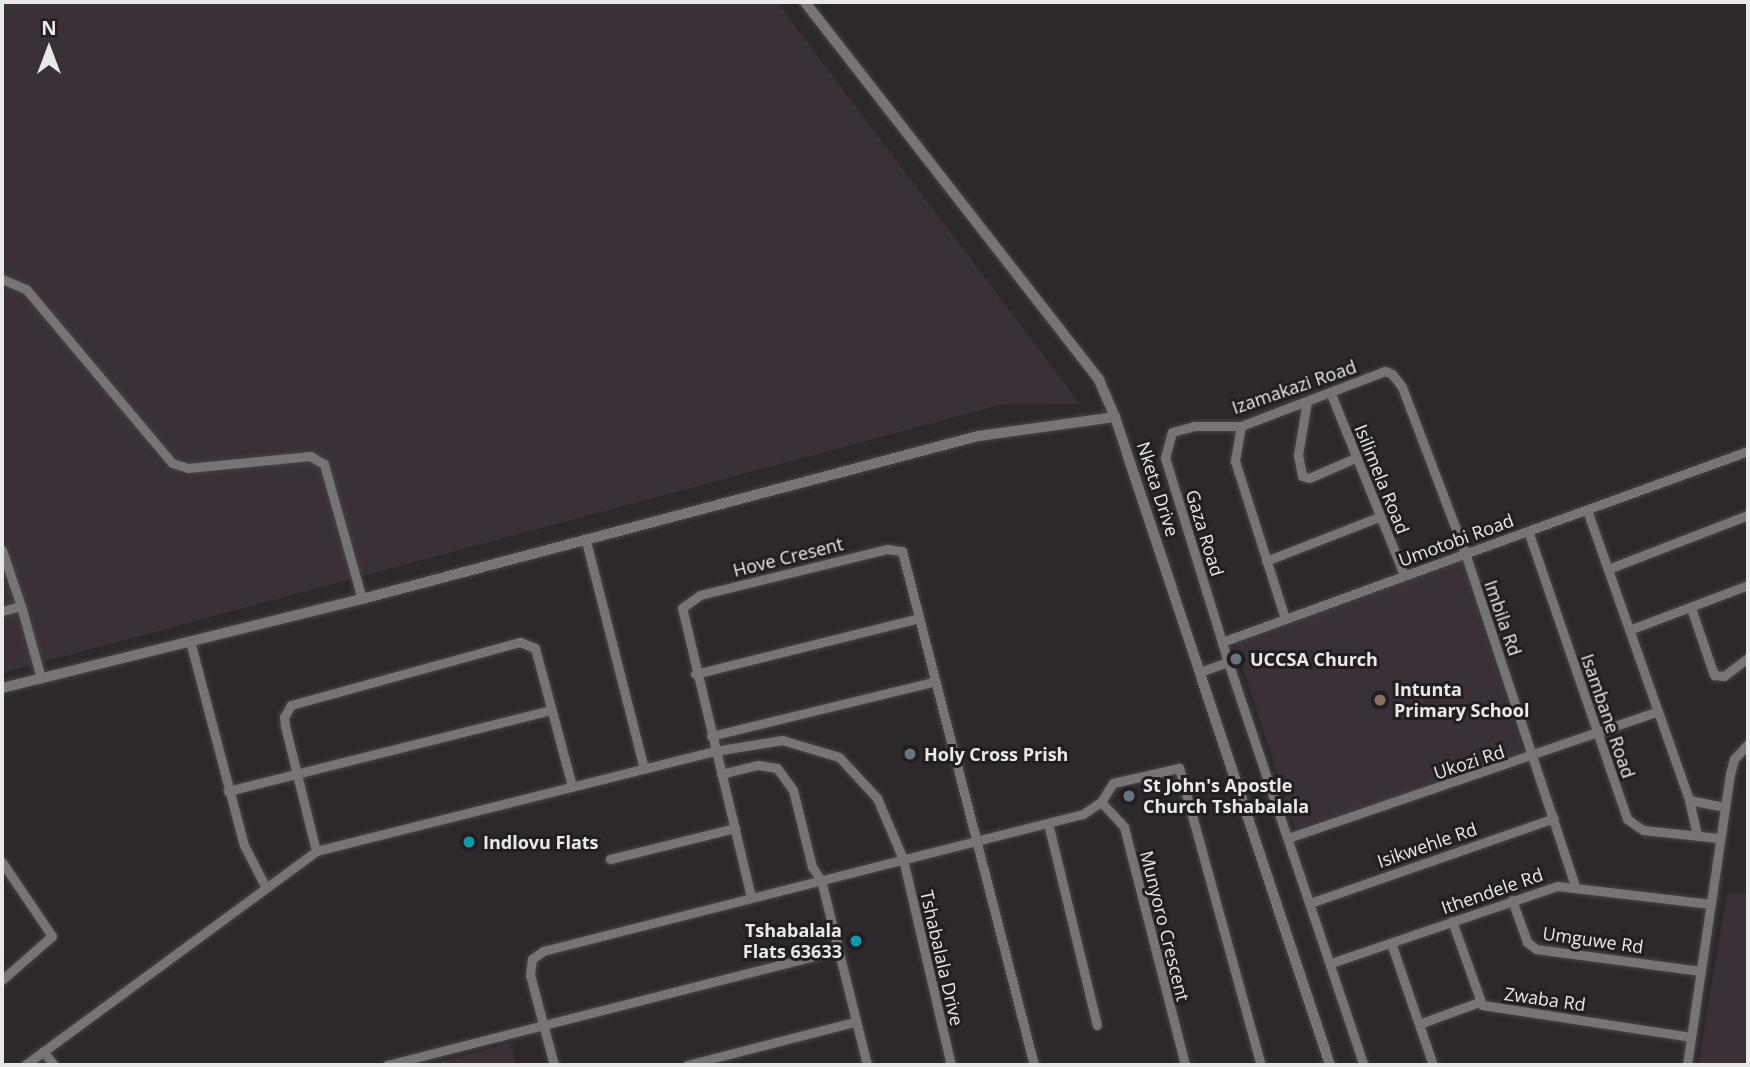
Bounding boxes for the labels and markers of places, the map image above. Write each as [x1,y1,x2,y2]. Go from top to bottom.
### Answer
place label: UCCSA Church [1250,648,1378,670]
marker: UCCSA Church [1228,651,1244,667]
place label: Intunta Primary School [1394,679,1529,722]
marker: Intunta Primary School [1372,692,1388,708]
place label: Holy Cross Prish [924,743,1068,765]
marker: Holy Cross Prish [902,746,918,762]
place label: St John's Apostle Church Tshabalala [1143,775,1309,818]
marker: St John's Apostle Church Tshabalala [1121,788,1137,804]
place label: Indlovu Flats [483,831,599,853]
marker: Indlovu Flats [461,834,477,850]
place label: Tshabalala Flats 63633 [743,920,842,962]
marker: Tshabalala Flats 63633 [848,933,864,949]

